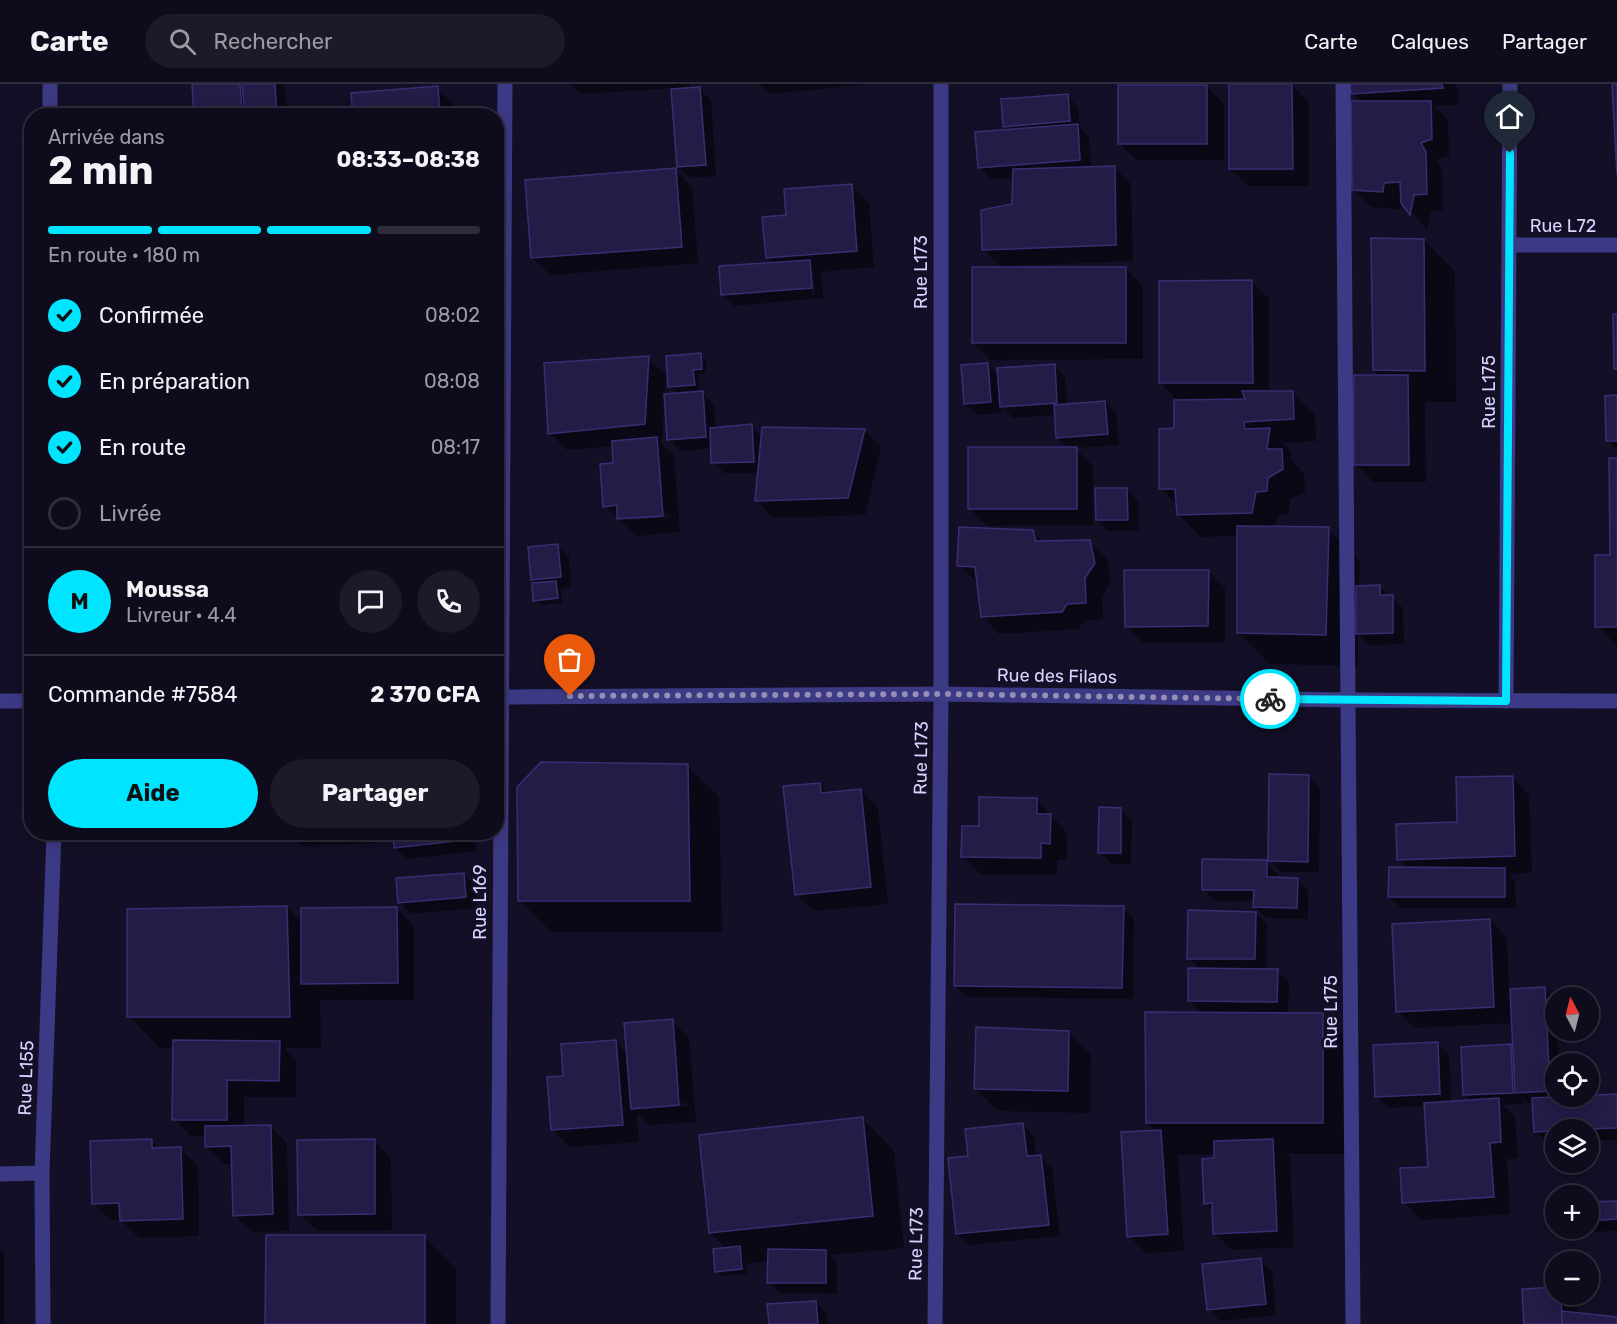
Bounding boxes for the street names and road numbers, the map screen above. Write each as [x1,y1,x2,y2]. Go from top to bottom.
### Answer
street label: Rue L72 [1530,215,1596,237]
street label: Rue L173 [910,235,932,309]
street label: Rue L175 [1478,355,1500,429]
street label: Rue des Filaos [997,664,1117,688]
street label: Rue L173 [909,721,933,795]
street label: Rue L169 [469,864,491,940]
street label: Rue L175 [1320,975,1342,1049]
street label: Rue L155 [14,1040,38,1116]
street label: Rue L173 [904,1207,928,1281]

